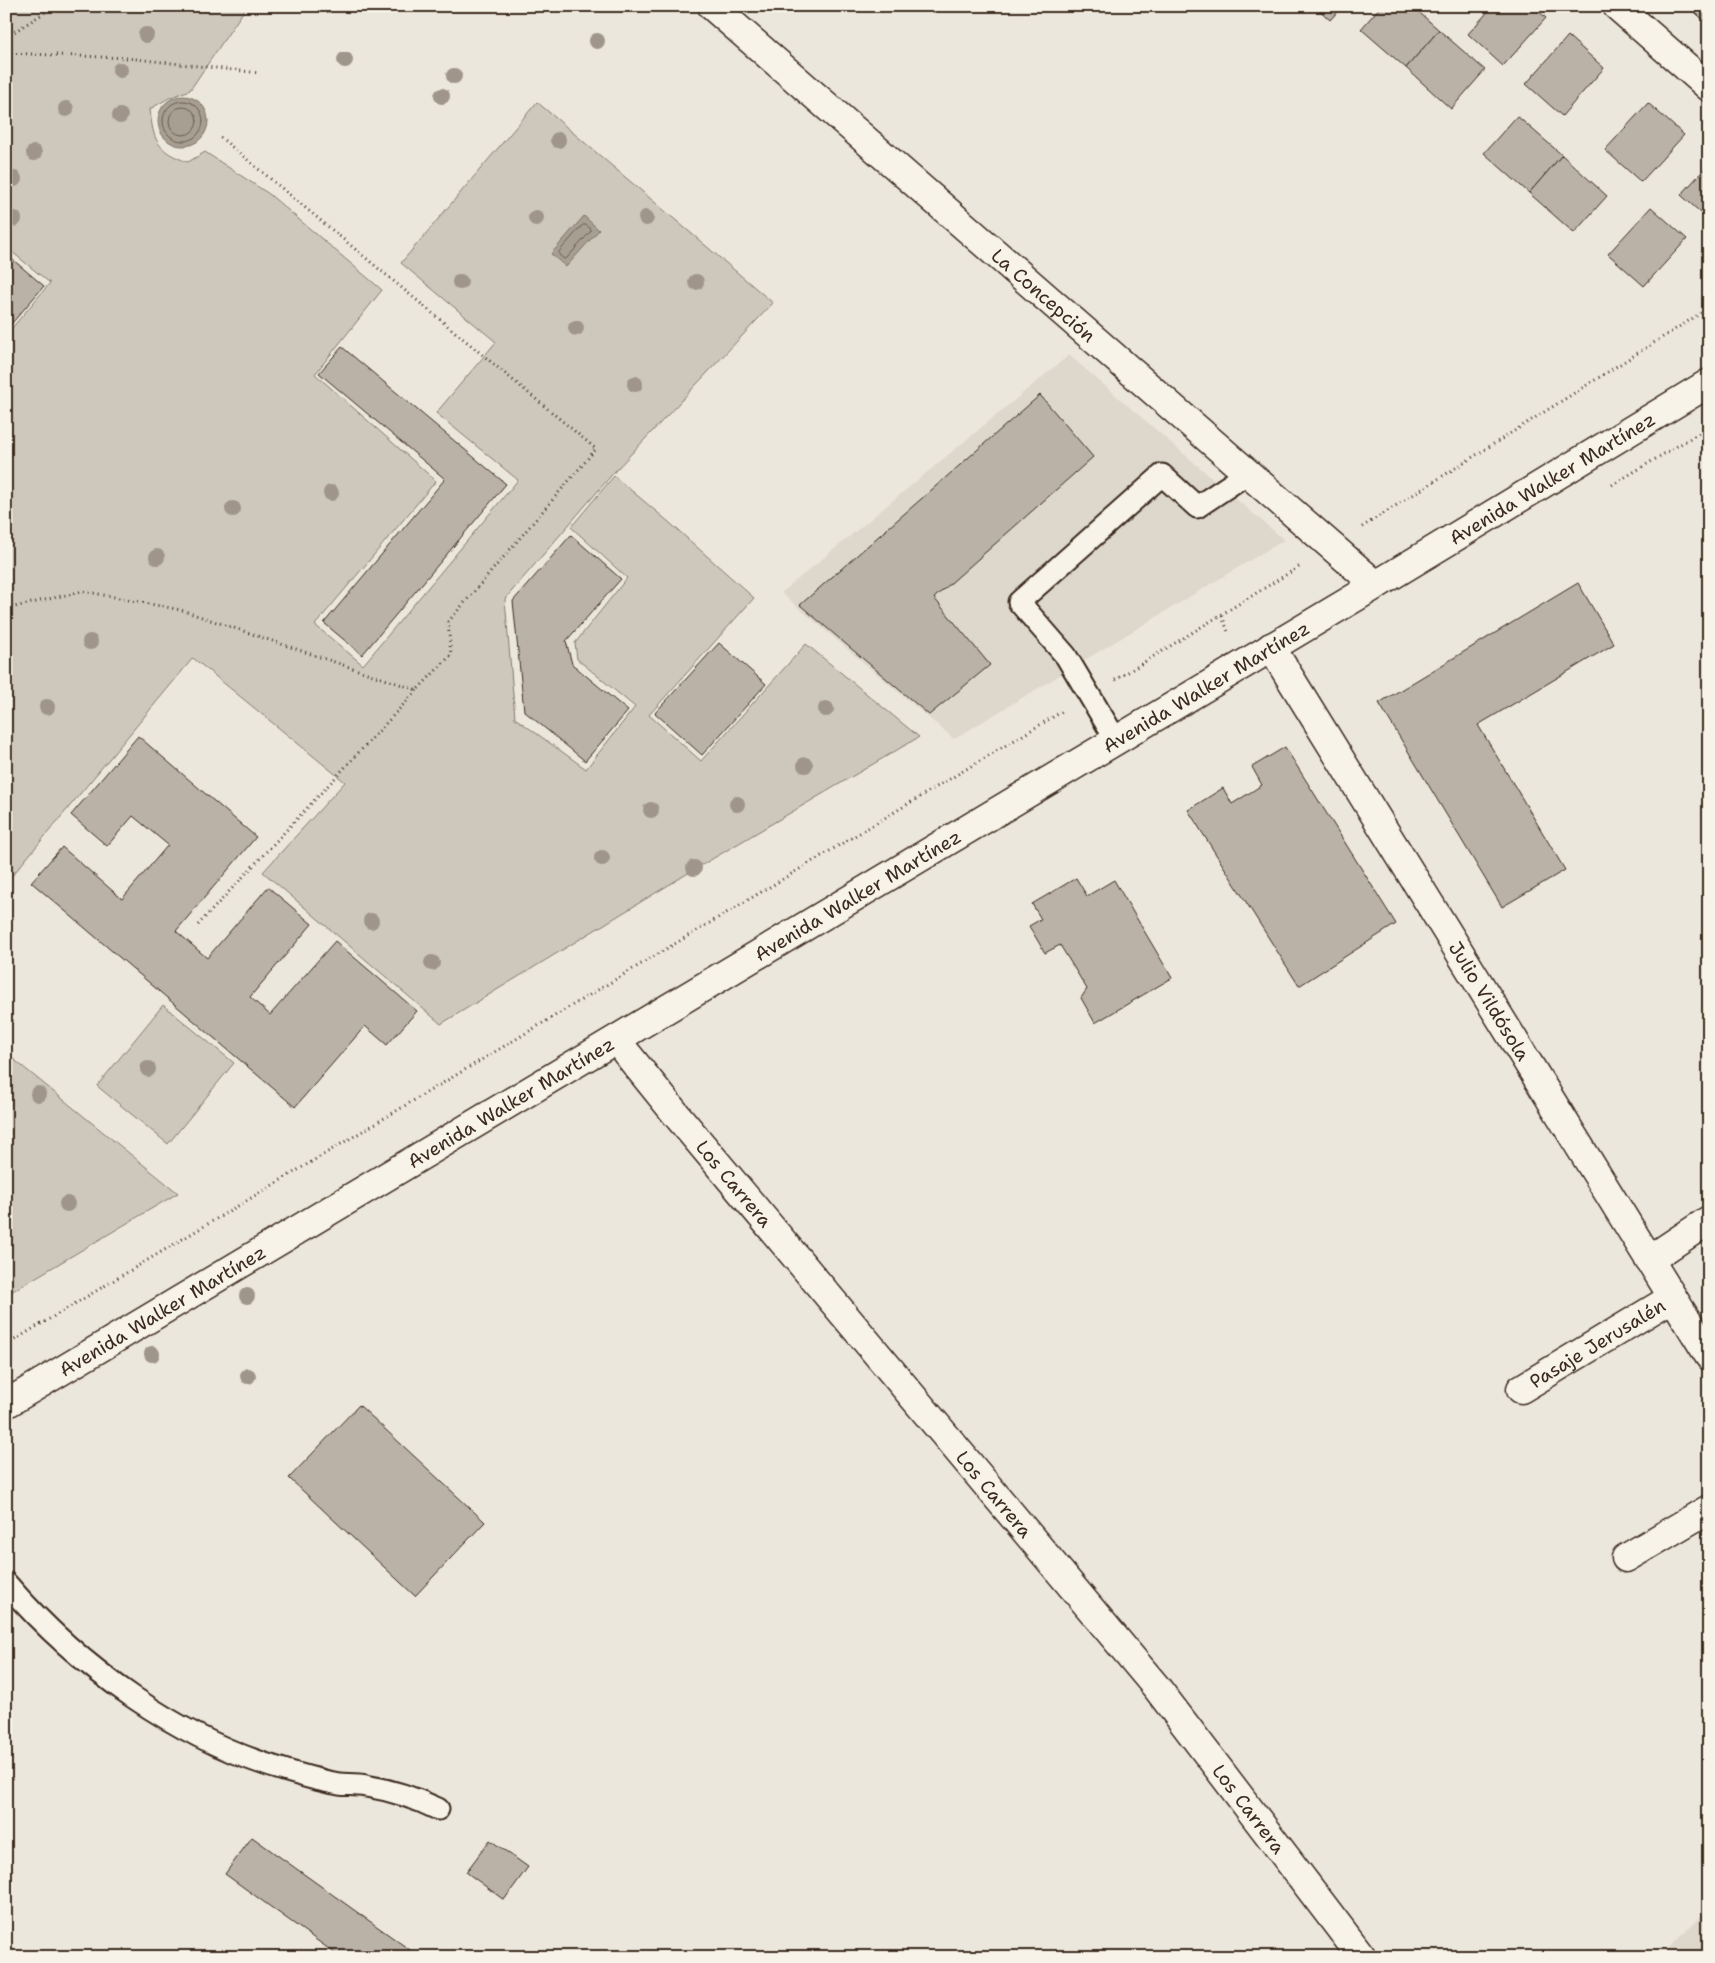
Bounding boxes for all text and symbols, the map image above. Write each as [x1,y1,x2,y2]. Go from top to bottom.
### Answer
street label: La Concepción [986,243,1101,348]
street label: Avenida Walker Martínez [1445,407,1660,551]
street label: Avenida Walker Martínez [1098,616,1314,759]
street label: Avenida Walker Martínez [750,824,966,967]
street label: Julio Vildósola [1443,937,1536,1066]
street label: Avenida Walker Martínez [403,1031,619,1174]
street label: Los Carrera [690,1135,778,1233]
street label: Avenida Walker Martínez [54,1240,270,1383]
street label: Pasaje Jerusalén [1525,1293,1670,1394]
street label: Los Carrera [950,1446,1038,1543]
street label: Los Carrera [1206,1759,1291,1859]

